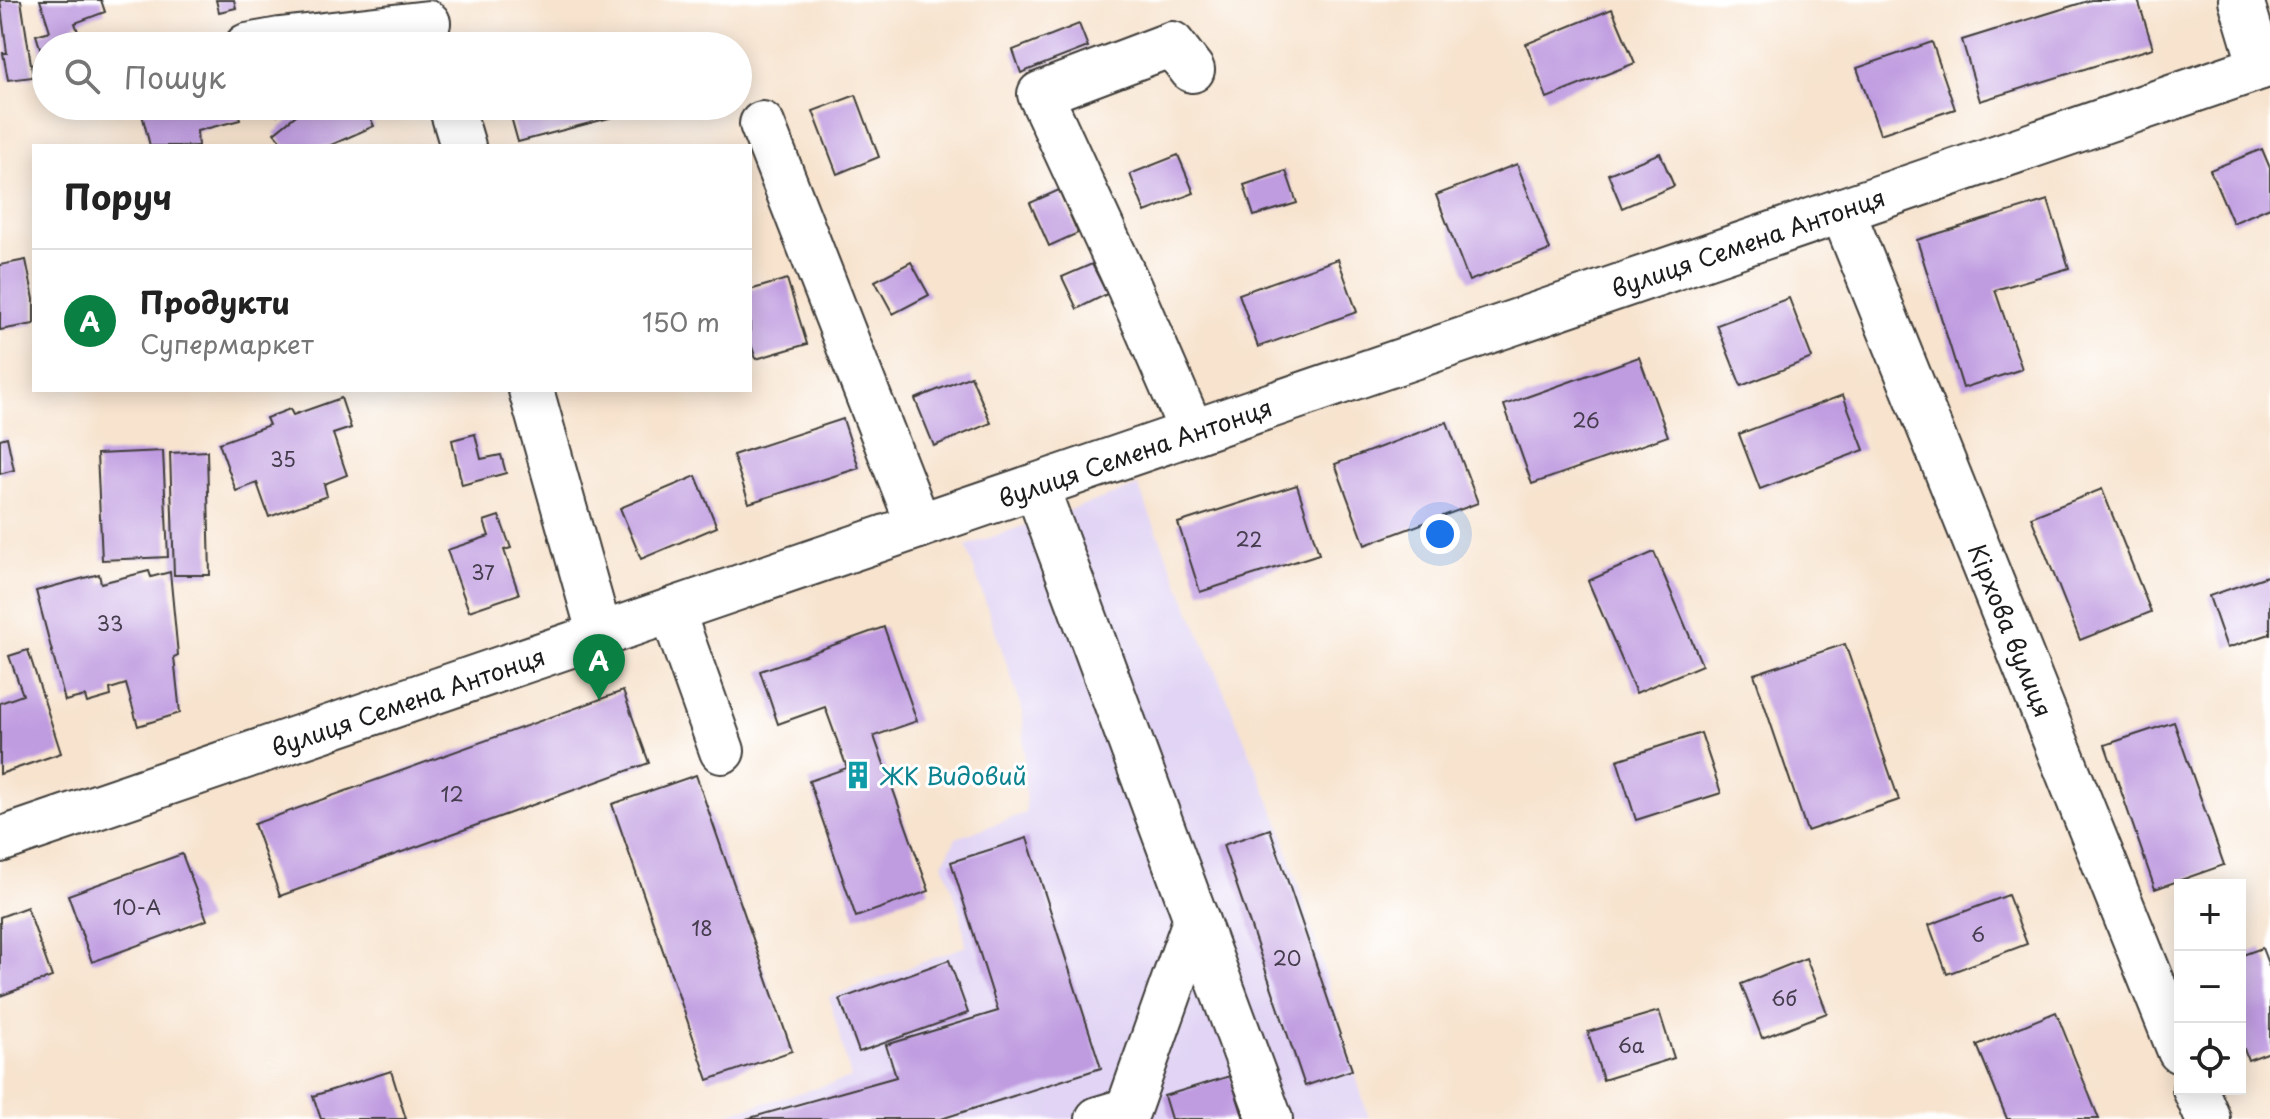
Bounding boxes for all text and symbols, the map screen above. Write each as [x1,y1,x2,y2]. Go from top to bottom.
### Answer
search box [32,32,752,120]
icon: search [60,54,104,98]
text: Пошук [124,54,226,99]
text: Поруч [64,170,172,222]
street label: вулиця Семена Антонця [1606,178,1890,306]
text: Продукти [140,279,290,324]
text: A [80,302,100,341]
text: 150 m [642,302,720,341]
text: Супермаркет [140,324,314,363]
street label: вулиця Семена Антонця [993,388,1277,516]
house number: 26 [1572,405,1600,435]
house number: 35 [270,444,296,474]
your location [1420,514,1460,554]
house number: 22 [1236,524,1262,554]
street label: Кірхова вулиця [1960,538,2062,722]
house number: 37 [471,557,495,587]
house number: 33 [97,608,123,638]
pin: A [573,634,625,700]
street label: вулиця Семена Антонця [266,637,550,765]
place label: ЖК Видовий [880,757,1027,793]
building icon: ЖК Видовий [843,760,873,790]
house number: 12 [440,779,464,809]
map controls [2174,879,2246,1095]
button: + [2174,879,2246,951]
house number: 10-А [113,892,161,922]
house number: 18 [691,913,713,943]
house number: 6 [1971,919,1985,949]
house number: 20 [1273,943,1301,973]
button: − [2174,951,2246,1023]
house number: 6б [1771,983,1797,1013]
button: locate [2174,1023,2246,1095]
house number: 6а [1618,1030,1645,1060]

